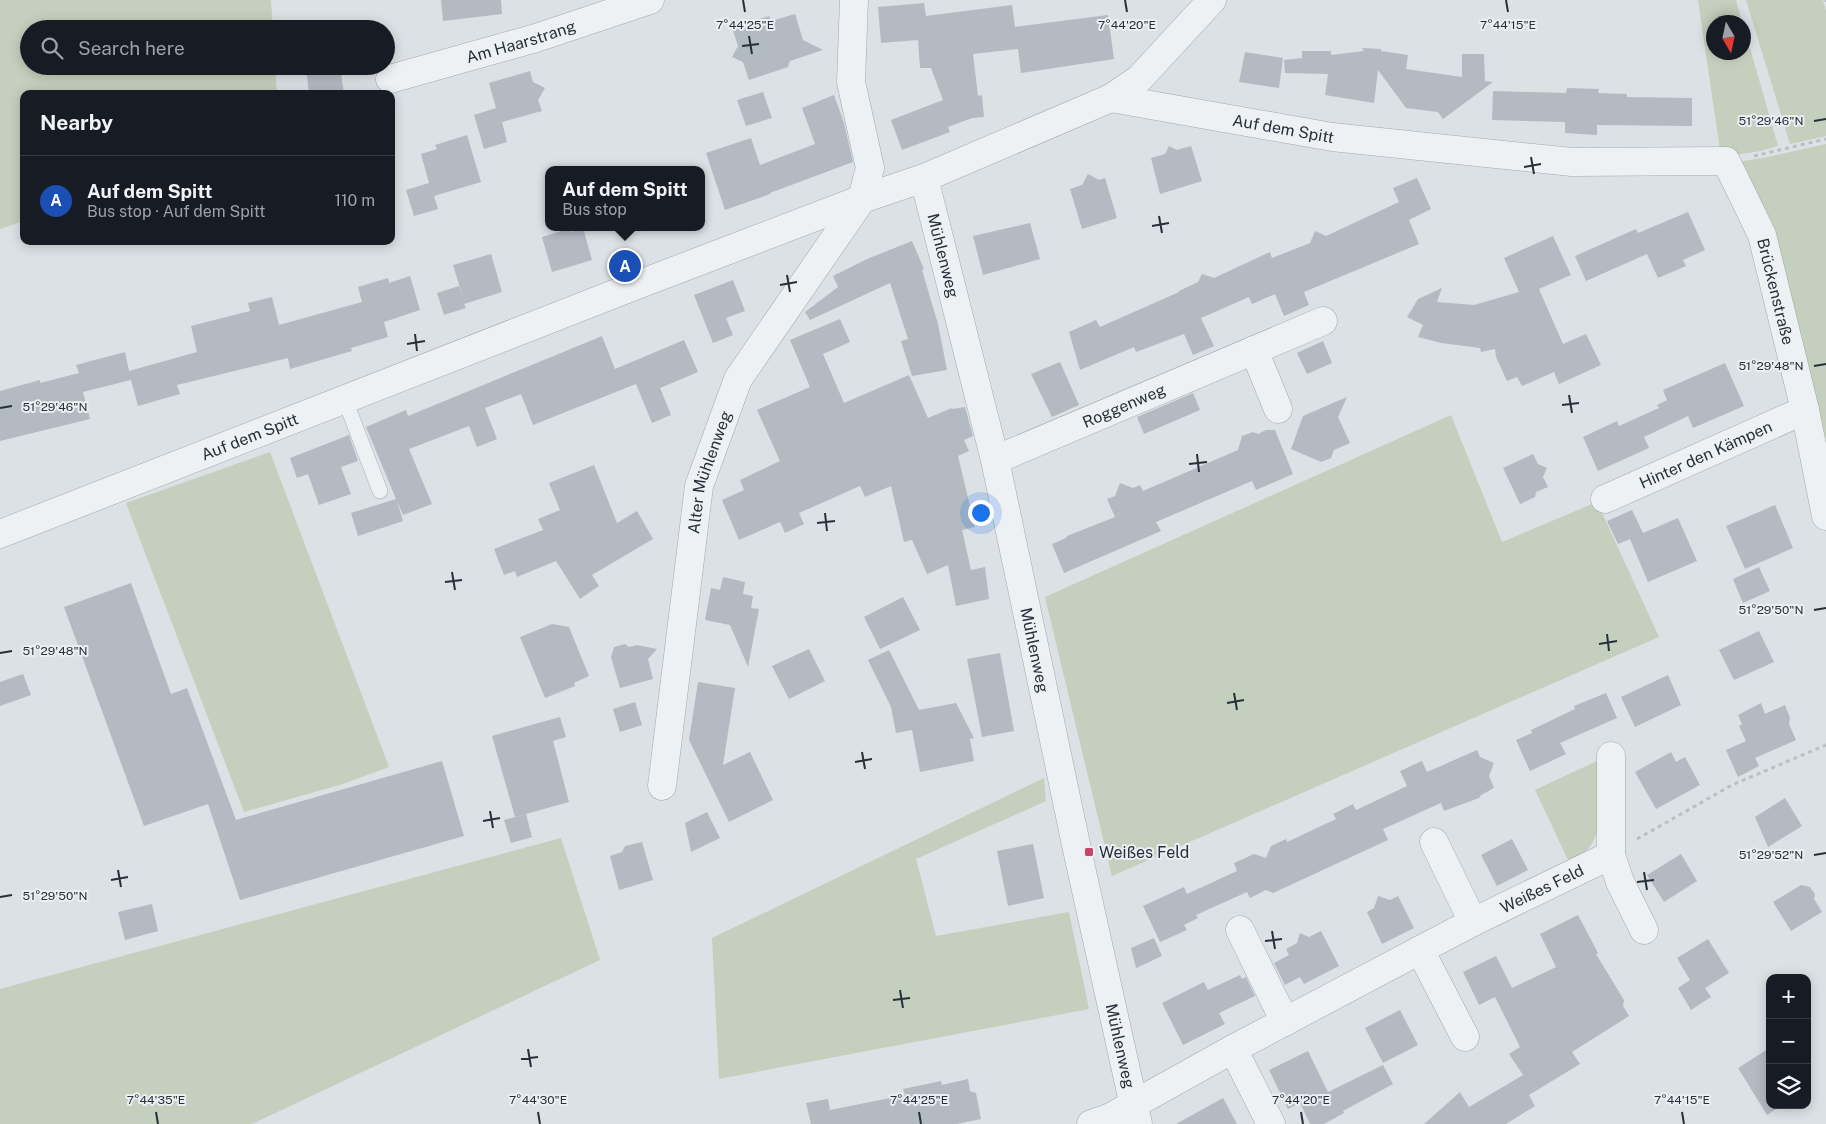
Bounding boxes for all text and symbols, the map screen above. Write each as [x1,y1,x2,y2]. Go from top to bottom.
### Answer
north arrow [1706,15,1751,60]
street label: Am Haarstrang [464,16,578,67]
text: 7°44'25"E [716,18,774,32]
text: 7°44'20"E [1098,18,1156,32]
text: 7°44'15"E [1480,18,1536,32]
search box [20,20,395,75]
icon: search [38,34,66,62]
text: Search here [78,37,185,59]
text: Nearby [40,110,113,135]
street label: Auf dem Spitt [1231,111,1336,147]
text: 51°29'46"N [1739,114,1803,128]
popup [545,166,705,231]
text: Auf dem Spitt [562,178,688,200]
text: Auf dem Spitt [87,180,212,202]
text: A [50,191,62,210]
text: 110 m [334,191,375,210]
text: Bus stop [562,200,627,219]
text: Bus stop · Auf dem Spitt [87,202,265,221]
street label: Mühlenweg [923,211,963,300]
street label: Brückenstraße [1753,236,1798,347]
pin: A [609,247,641,285]
text: 51°29'48"N [1738,359,1804,373]
street label: Roggenweg [1080,380,1169,432]
text: 51°29'46"N [23,400,87,414]
street label: Alter Mühlenweg [684,408,736,535]
street label: Auf dem Spitt [198,409,301,464]
street label: Hinter den Kämpen [1636,417,1775,493]
your location [968,500,994,526]
text: 51°29'50"N [1739,603,1803,617]
street label: Mühlenweg [1016,606,1053,695]
text: 51°29'48"N [22,644,88,658]
place label: Weißes Feld [1099,843,1189,862]
marker: Weißes Feld [1083,846,1095,858]
text: 51°29'52"N [1739,848,1803,862]
street label: Weißes Feld [1497,861,1587,917]
text: 51°29'50"N [23,889,87,903]
map controls [1766,974,1811,1109]
button: + [1766,974,1811,1019]
street label: Mühlenweg [1101,1002,1139,1090]
button: − [1766,1019,1811,1064]
button: layers [1766,1064,1811,1109]
text: 7°44'35"E [127,1093,185,1107]
text: 7°44'30"E [509,1093,567,1107]
text: 7°44'25"E [890,1093,948,1107]
text: 7°44'20"E [1272,1093,1330,1107]
text: 7°44'15"E [1654,1093,1710,1107]

